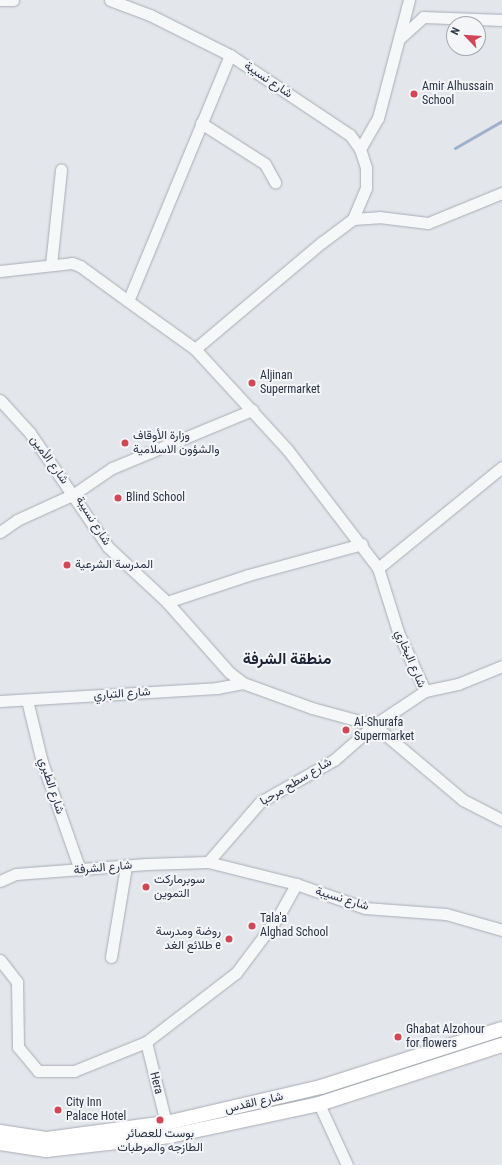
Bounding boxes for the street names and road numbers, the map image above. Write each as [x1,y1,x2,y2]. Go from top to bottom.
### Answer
street label: شارع نسيبة [241,59,295,101]
street label: شارع الأمين [27,433,71,487]
street label: شارع نسيبة [72,494,114,548]
street label: شارع البخاري [391,628,429,690]
street label: شارع التباري [93,685,151,703]
street label: شارع سطح مرحبا [258,755,334,809]
street label: شارع الطبري [35,756,67,816]
street label: شارع الشرفة [73,858,133,878]
street label: شارع نسيبة [314,884,370,914]
street label: Hera [146,1070,166,1096]
street label: شارع القدس [223,1089,285,1117]

